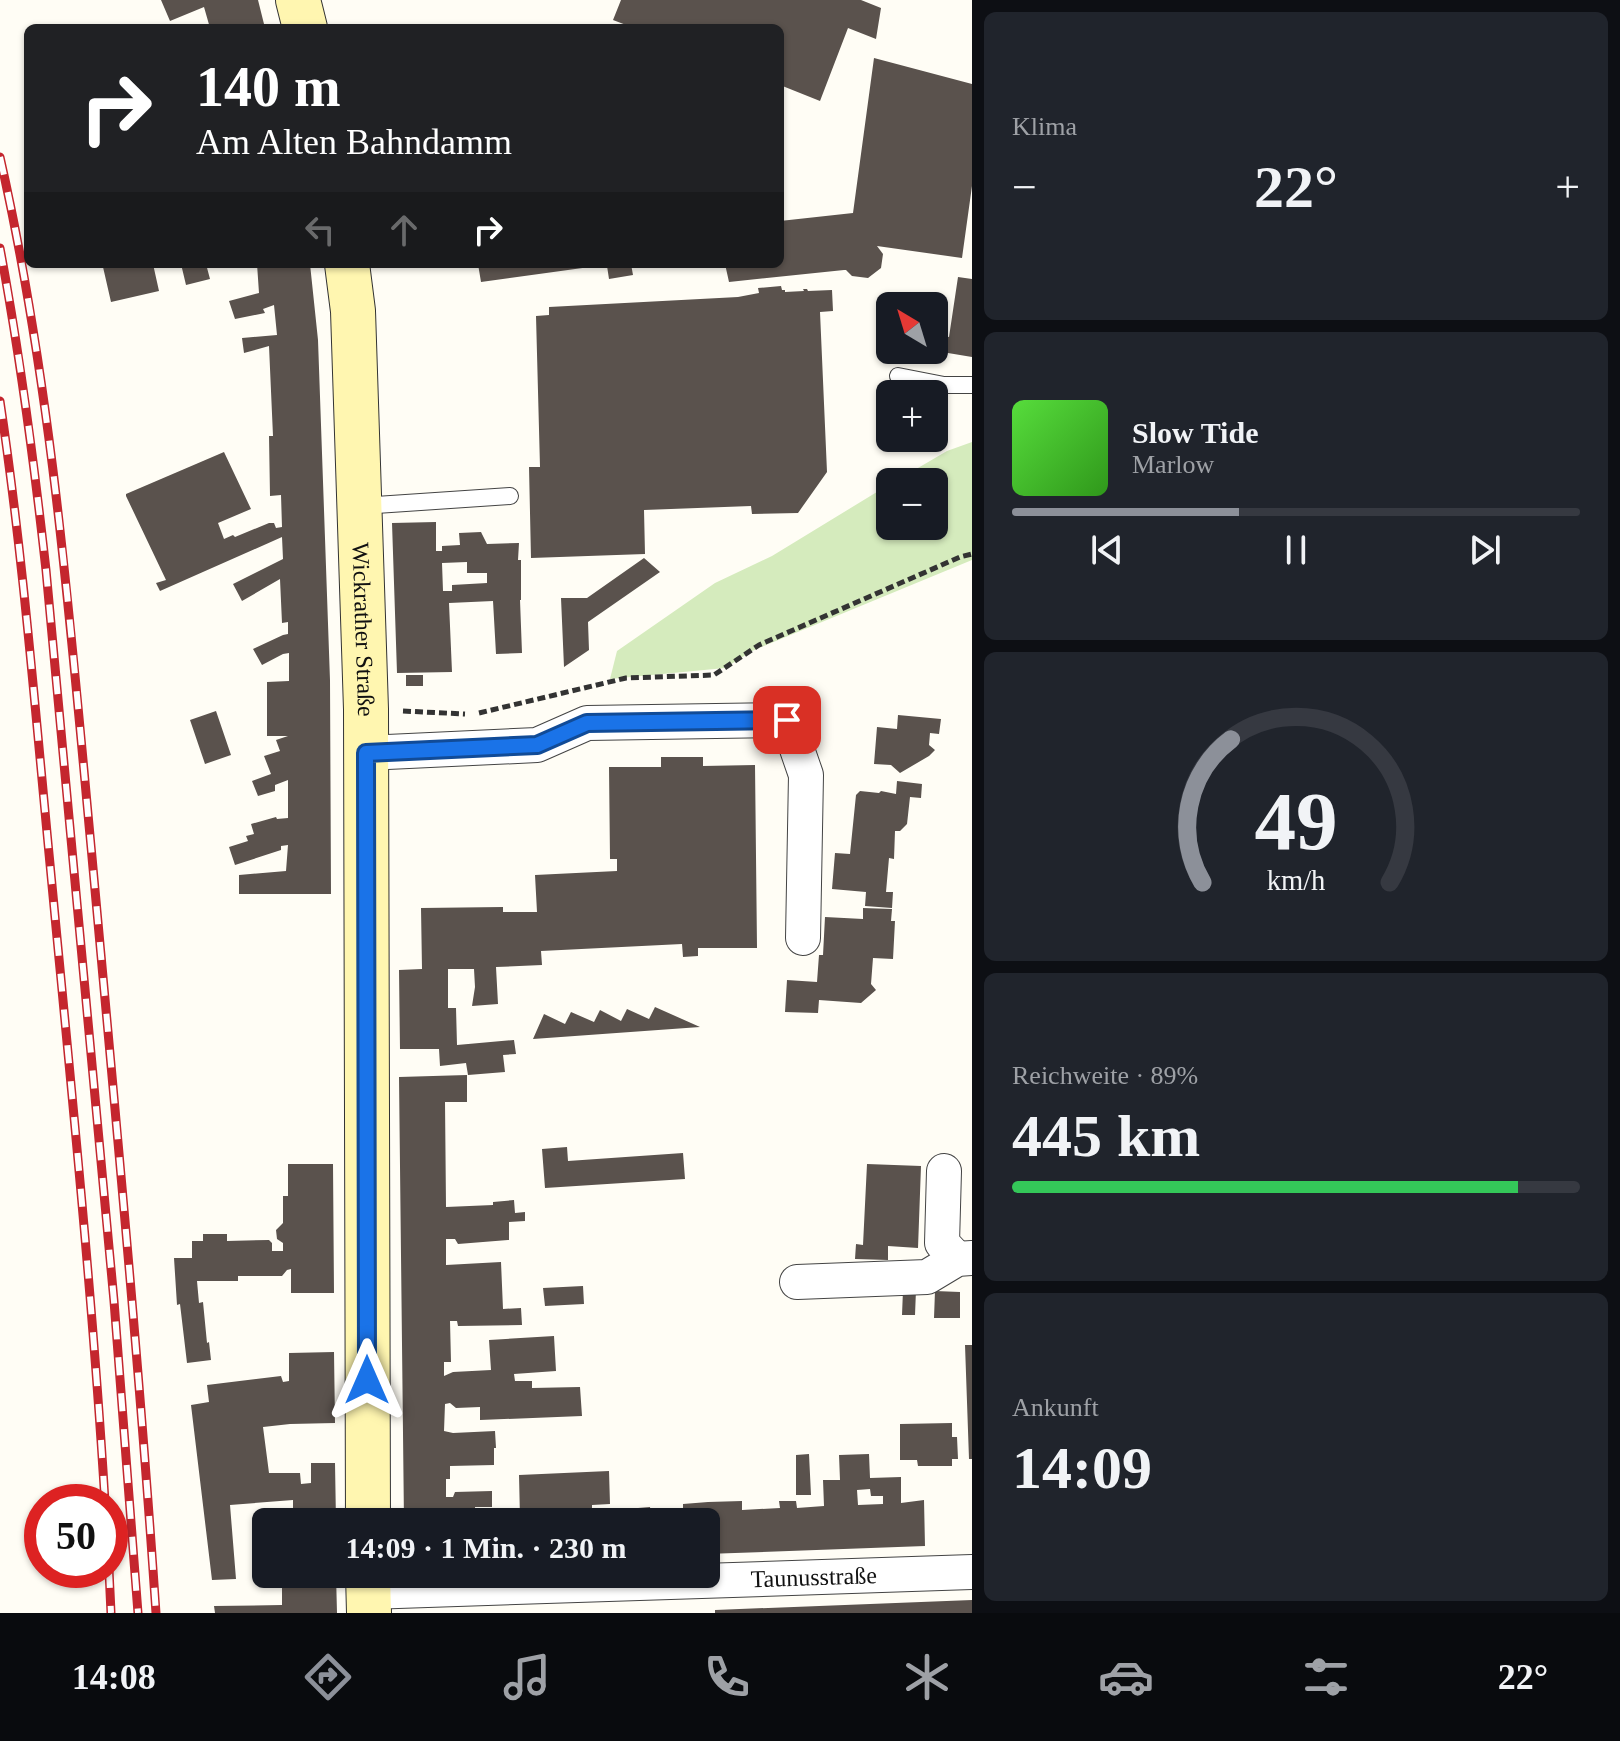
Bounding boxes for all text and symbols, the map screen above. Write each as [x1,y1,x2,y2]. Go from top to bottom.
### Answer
icon: right [64,56,168,160]
text: 140 m [196,56,341,118]
text: Klima [1012,112,1077,141]
text: Am Alten Bahndamm [196,122,512,162]
text: 22° [1254,154,1338,220]
text: − [1012,163,1037,212]
text: + [1555,163,1580,212]
icon: left [298,208,342,252]
icon: ahead [382,208,426,252]
icon: right [466,208,510,252]
north arrow [876,292,948,364]
map controls [876,292,948,540]
button: + [876,380,948,452]
text: Slow Tide [1132,416,1258,449]
text: Marlow [1132,450,1214,479]
button: − [876,468,948,540]
icon: previous [1085,528,1129,572]
icon: pause [1274,528,1318,572]
icon: next [1463,528,1507,572]
street label: Wickrather Straße [348,542,379,717]
pin [753,686,821,754]
icon: arrive [765,698,809,742]
text: 49 [1254,774,1338,866]
text: km/h [1267,865,1325,896]
text: Reichweite · 89% [1012,1061,1198,1090]
text: 445 km [1012,1103,1200,1169]
position arrow [325,1338,409,1422]
text: Ankunft [1012,1393,1099,1422]
text: 14:09 [1012,1435,1152,1501]
speed limit sign: 50 [24,1484,128,1588]
text: 14:09 · 1 Min. · 230 m [346,1531,626,1564]
street label: Taunusstraße [750,1562,877,1592]
icon: directions [300,1649,356,1705]
icon: music [499,1649,555,1705]
icon: phone [699,1649,755,1705]
icon: climate [899,1649,955,1705]
icon: car [1098,1649,1154,1705]
icon: filters [1298,1649,1354,1705]
text: 14:08 [72,1657,156,1697]
text: 22° [1498,1657,1548,1697]

